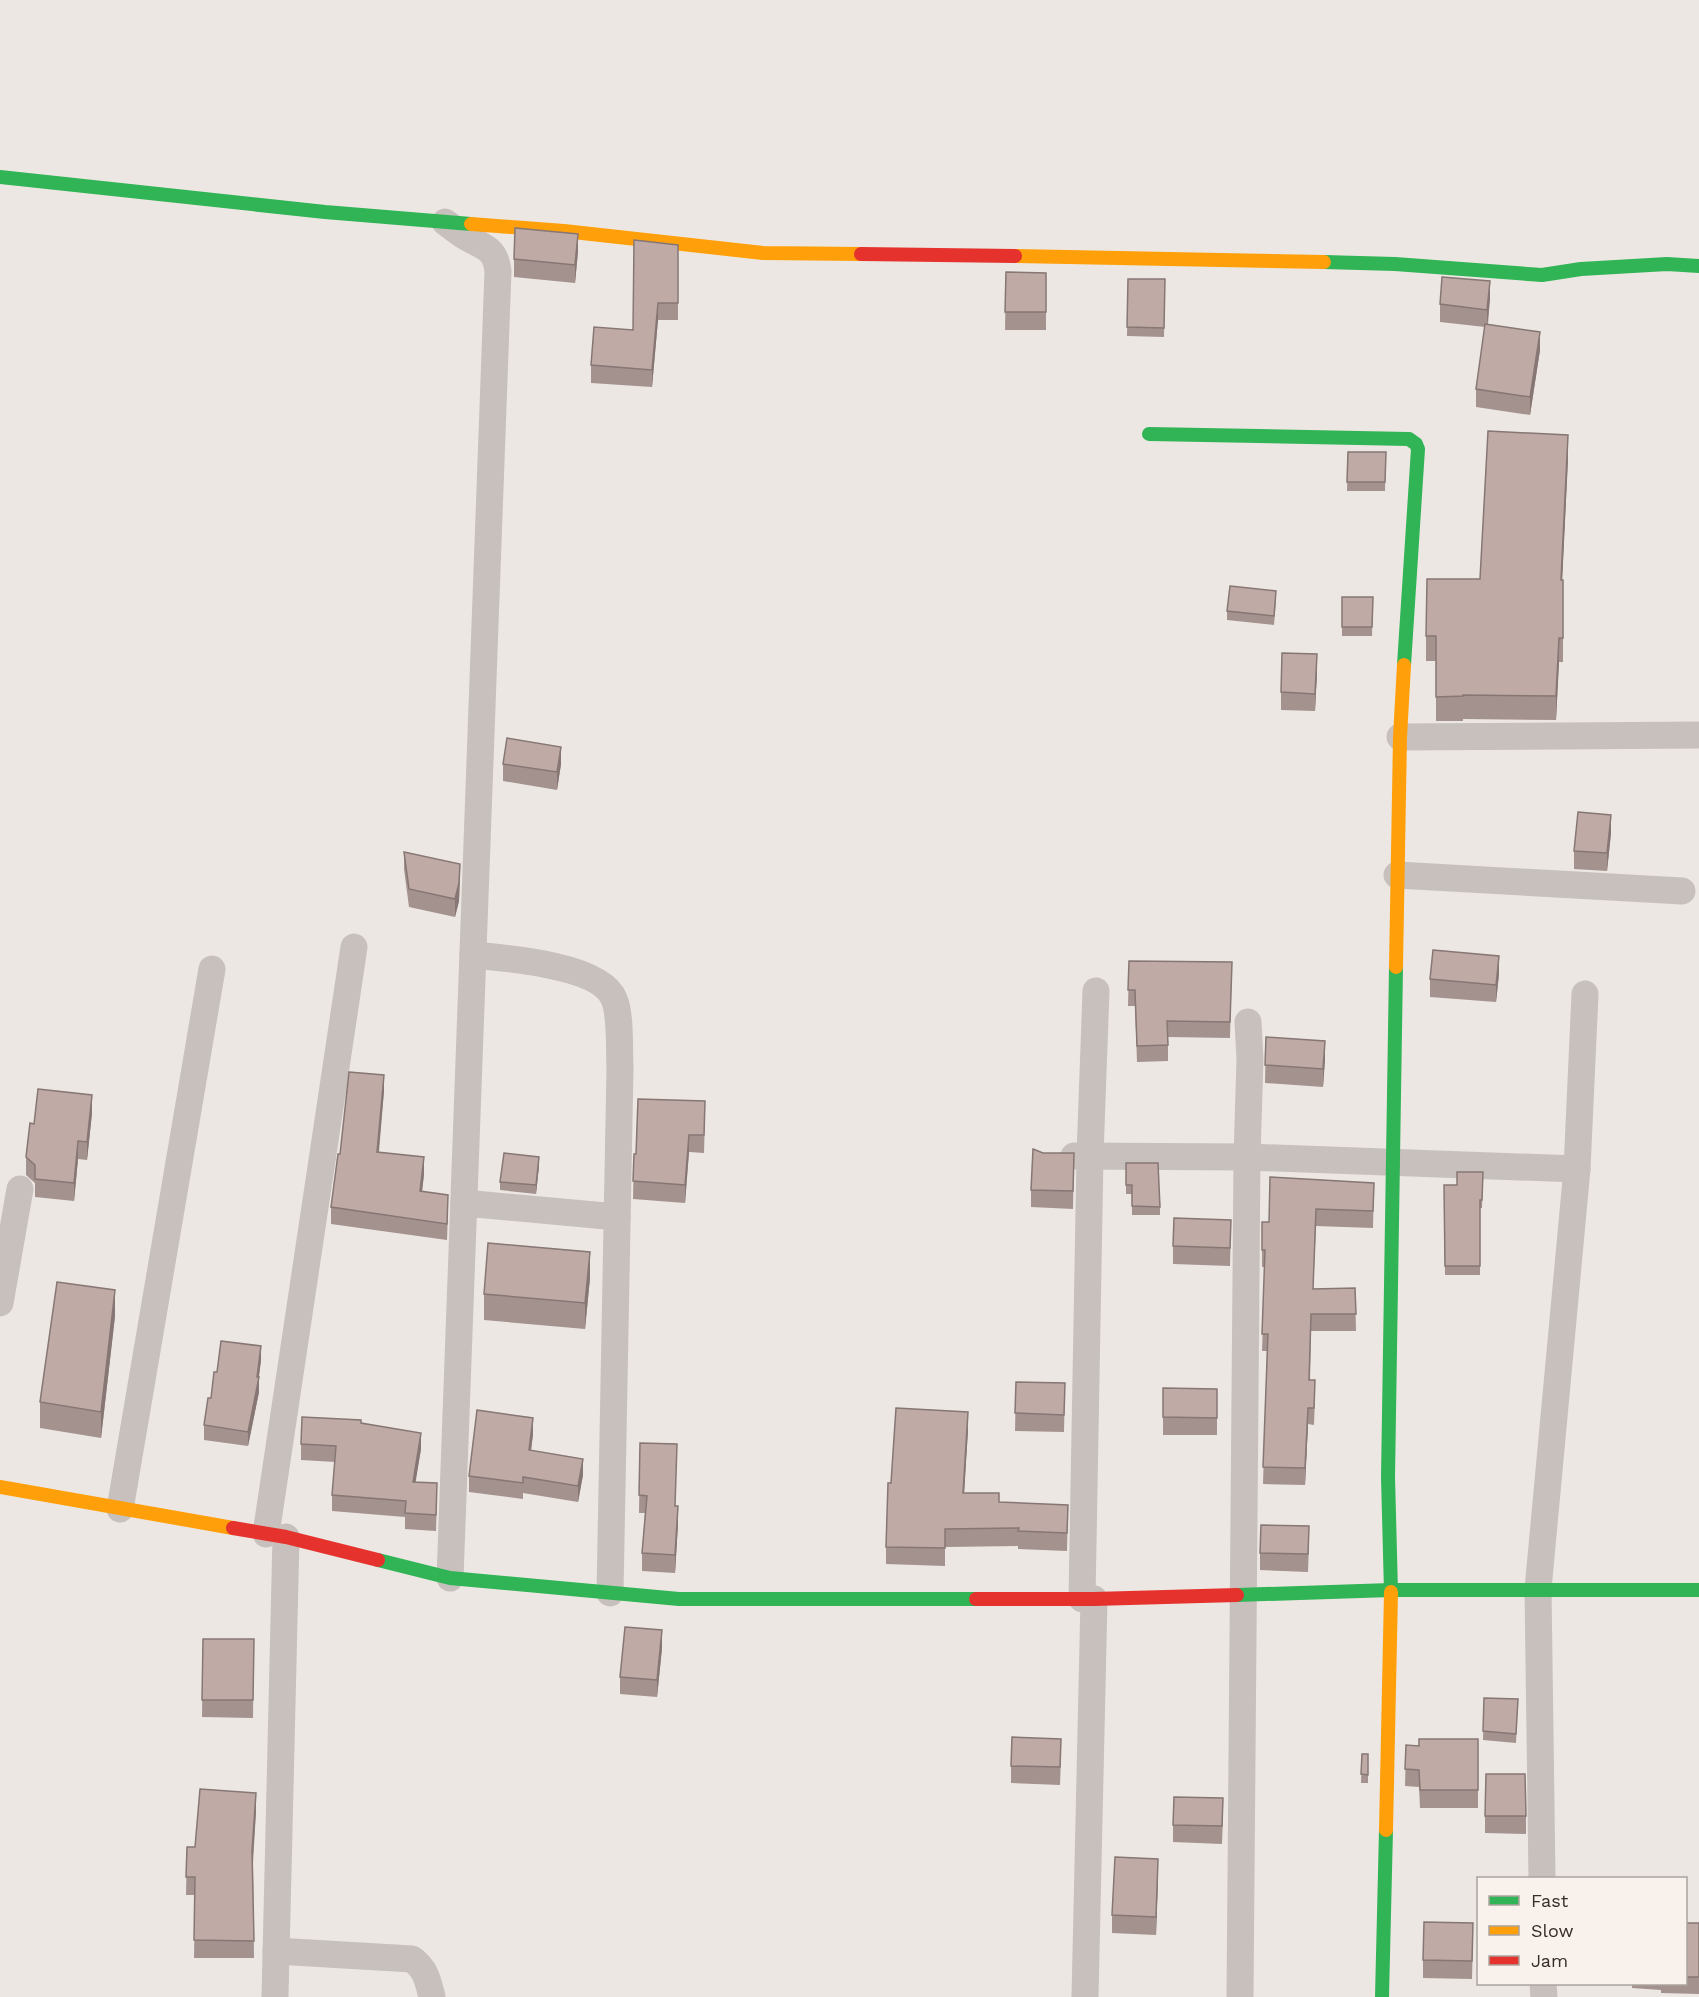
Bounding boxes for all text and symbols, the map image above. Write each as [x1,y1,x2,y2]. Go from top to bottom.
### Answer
legend [1477,1877,1687,1985]
text: Fast [1531,1890,1569,1911]
text: Slow [1531,1920,1574,1941]
text: Jam [1531,1950,1568,1971]

